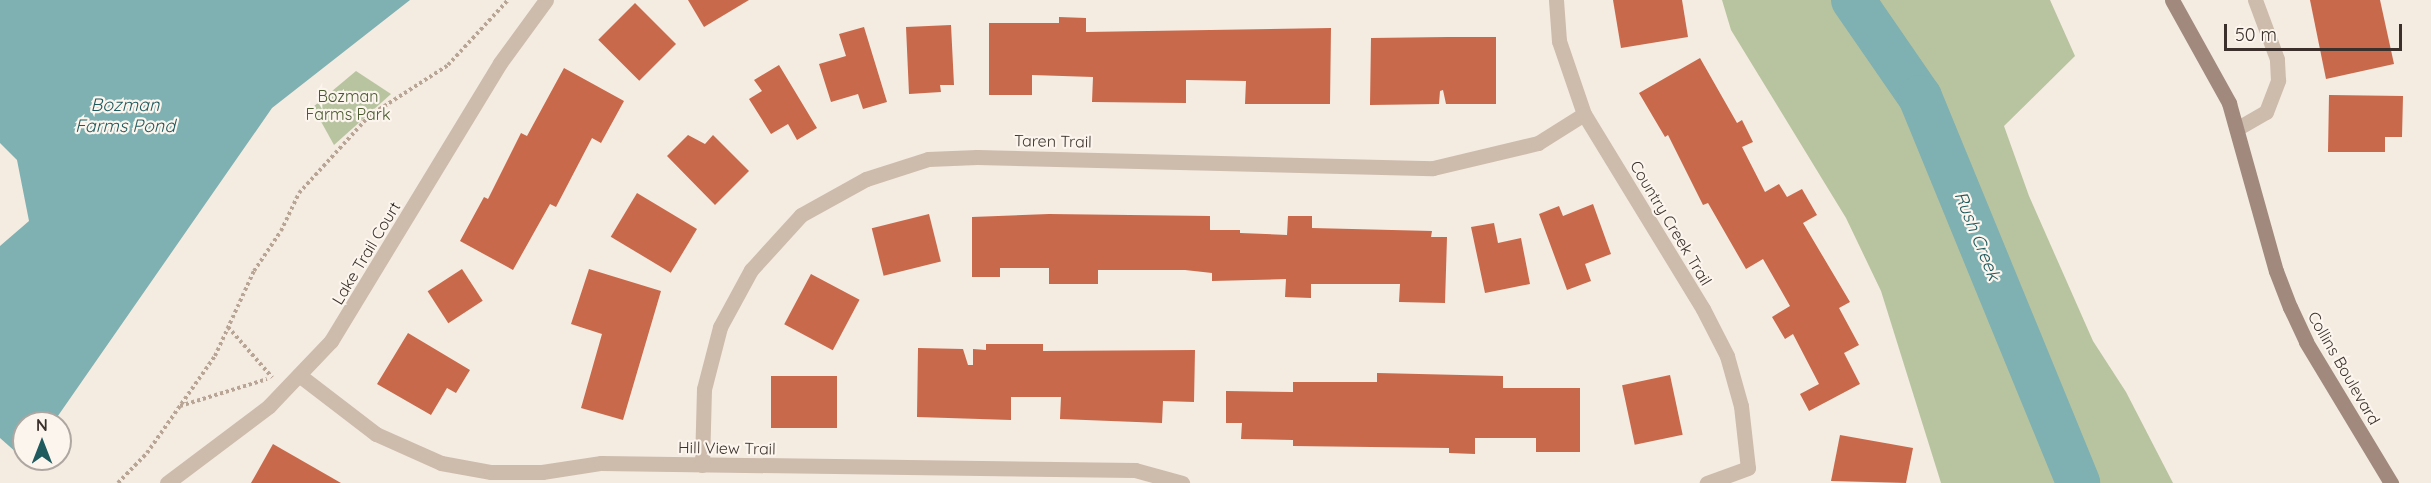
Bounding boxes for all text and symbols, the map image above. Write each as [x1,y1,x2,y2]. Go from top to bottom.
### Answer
scale bar [2227,12,2406,50]
text: 50 m [2235,23,2277,46]
park label: Bozman Farms Park [306,86,390,124]
water label: Bozman Farms Pond [75,95,175,138]
street label: Taren Trail [1014,131,1092,151]
street label: Country Creek Trail [1626,157,1716,289]
water label: Rush Creek [1949,188,2005,284]
street label: Lake Trail Court [328,198,404,308]
street label: Collins Boulevard [2304,308,2384,428]
north arrow [12,411,72,471]
text: N [36,415,48,435]
street label: Hill View Trail [678,438,776,458]

